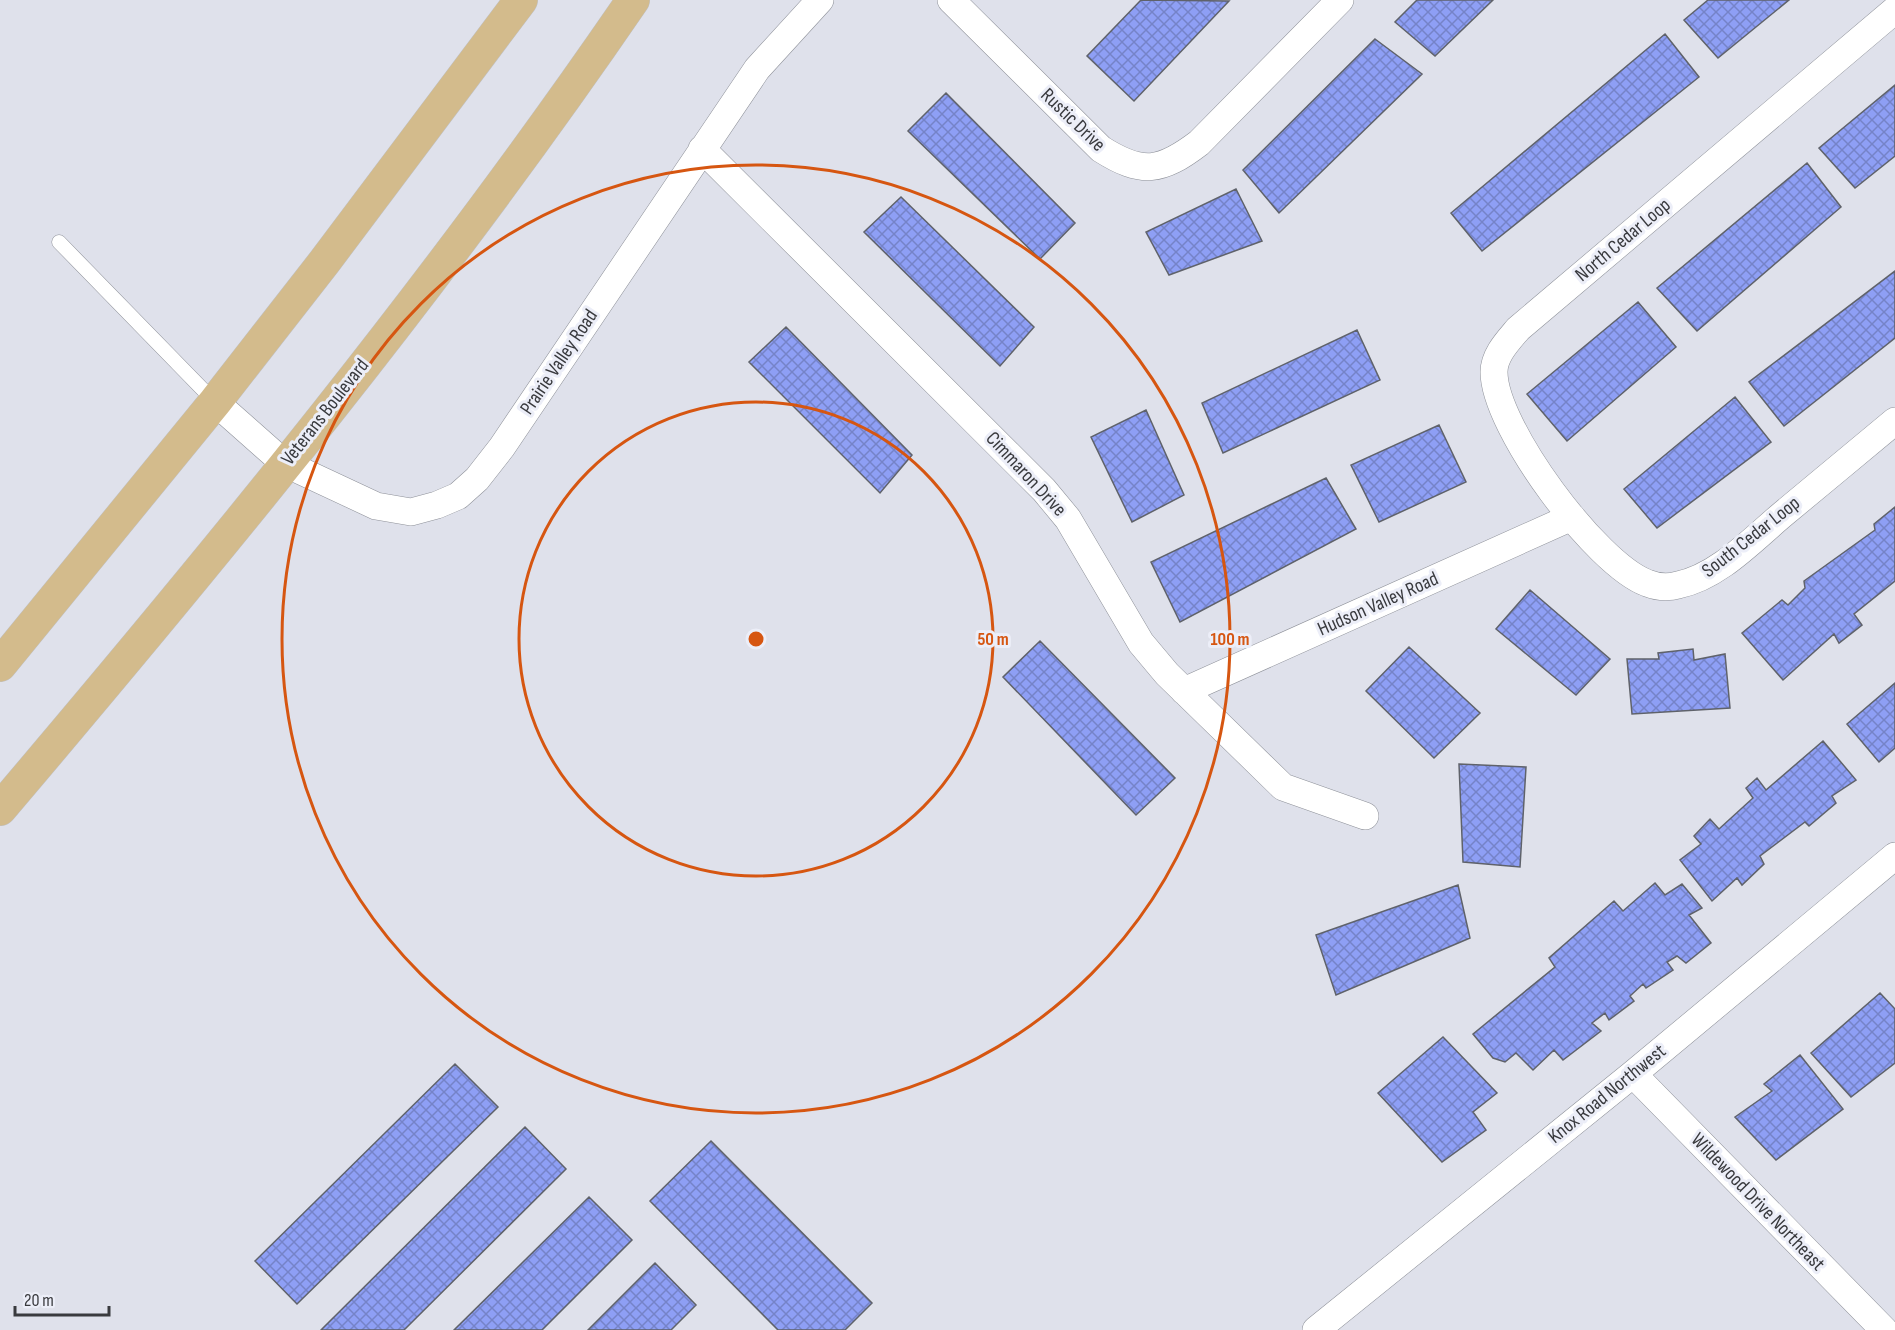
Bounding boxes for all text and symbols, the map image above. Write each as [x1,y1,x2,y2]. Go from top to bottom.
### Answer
street label: Rustic Drive [1036,83,1110,157]
street label: North Cedar Loop [1571,193,1675,287]
street label: Prairie Valley Road [515,305,603,419]
street label: Veterans Boulevard [276,354,374,470]
street label: Cimmaron Drive [981,427,1071,521]
street label: South Cedar Loop [1697,491,1805,583]
street label: Hudson Valley Road [1314,567,1442,641]
centre of rings [746,629,766,649]
text: 50 m [977,629,1009,650]
text: 100 m [1211,629,1250,650]
street label: Knox Road Northwest [1543,1039,1671,1149]
street label: Wildewood Drive Northeast [1686,1128,1830,1276]
scale bar [15,1279,110,1317]
text: 20 m [24,1290,54,1311]

